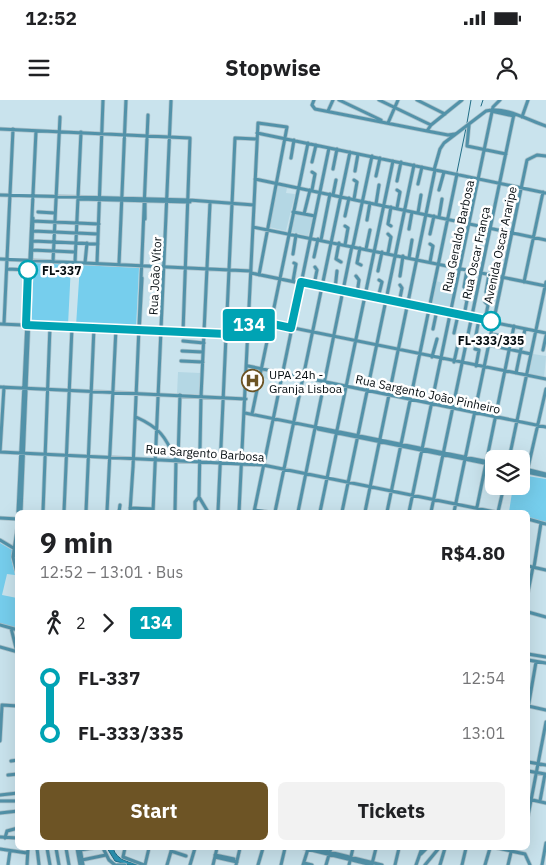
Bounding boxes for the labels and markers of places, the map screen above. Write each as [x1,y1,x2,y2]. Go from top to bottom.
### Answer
marker: FL-337 [18,260,38,280]
place label: FL-337 [42,263,81,278]
marker: FL-333/335 [481,311,501,331]
place label: FL-333/335 [458,333,524,348]
place label: UPA 24h - Granja Lisboa [269,367,343,396]
hospital icon: UPA 24h - Granja Lisboa [241,369,265,393]

